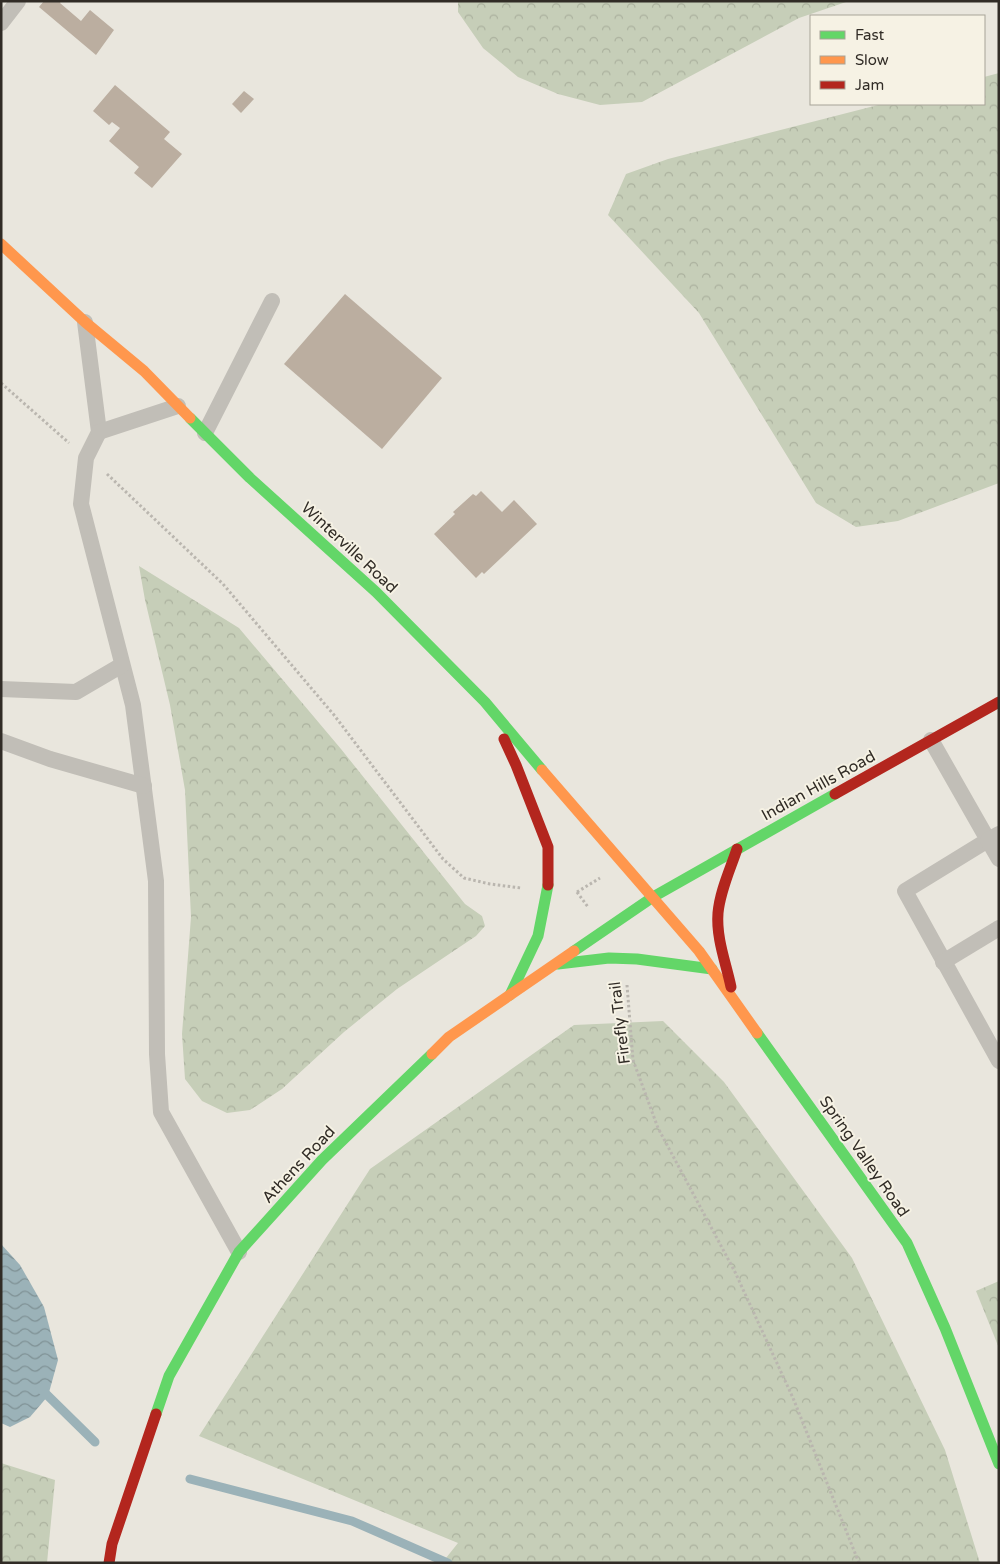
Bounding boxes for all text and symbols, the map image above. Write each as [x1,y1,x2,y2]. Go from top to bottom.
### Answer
legend [810,15,985,105]
text: Fast [855,26,885,44]
text: Slow [855,51,889,69]
text: Jam [855,76,884,94]
street label: Winterville Road [297,498,402,598]
street label: Indian Hills Road [758,746,879,825]
street label: Firefly Trail [605,980,635,1065]
street label: Spring Valley Road [815,1092,913,1221]
street label: Athens Road [258,1122,340,1207]

